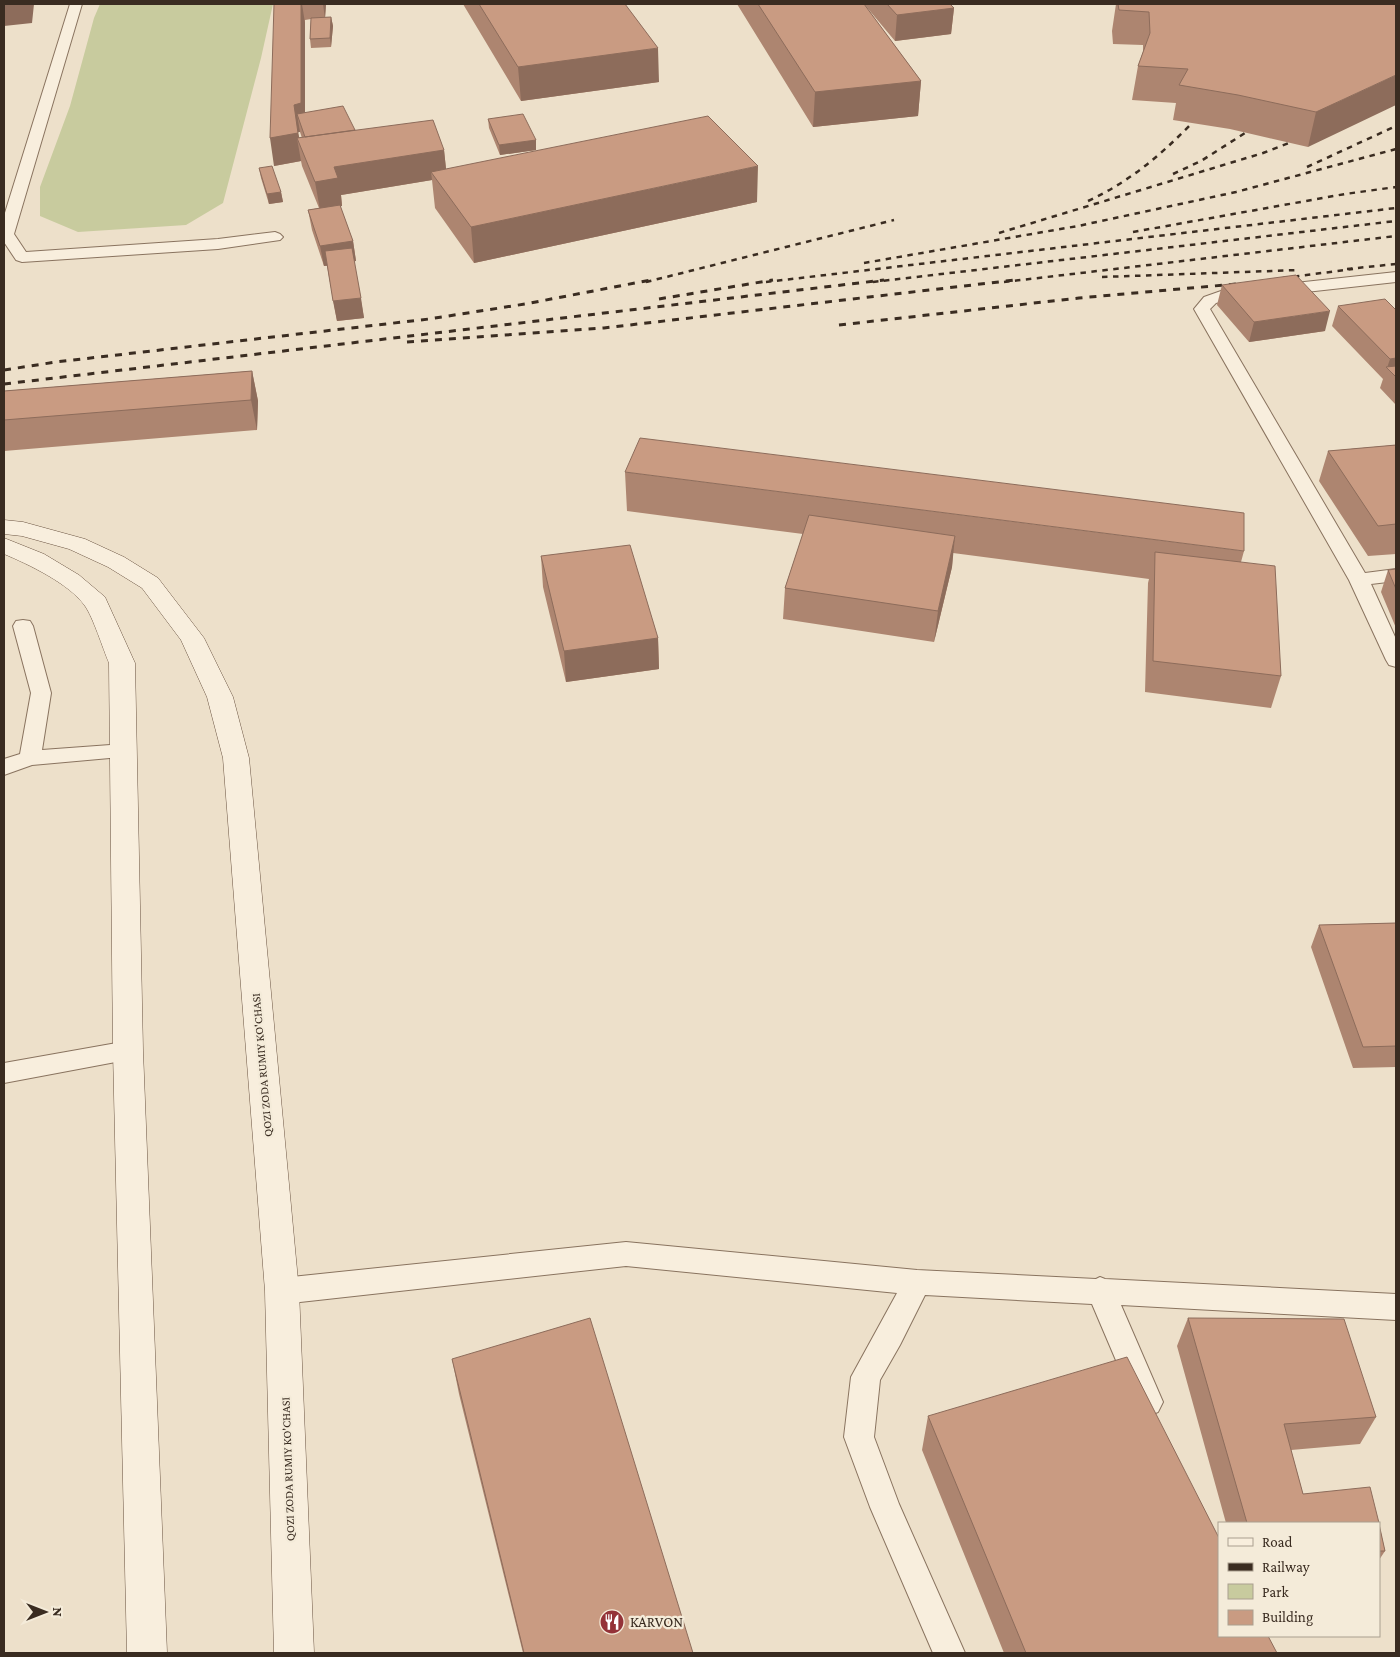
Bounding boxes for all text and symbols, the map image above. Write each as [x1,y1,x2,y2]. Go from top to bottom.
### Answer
street label: QOZI ZODA RUMIY KO'CHASI [249,992,275,1137]
street label: QOZI ZODA RUMIY KO'CHASI [278,1396,298,1541]
legend [1218,1522,1380,1637]
text: Road [1262,1534,1293,1550]
text: Railway [1262,1559,1310,1576]
text: Park [1262,1584,1289,1600]
north arrow [20,1587,70,1637]
text: N [50,1607,66,1617]
restaurant icon: KARVON [599,1609,625,1635]
text: Building [1262,1609,1313,1626]
place label: KARVON [630,1614,683,1630]

